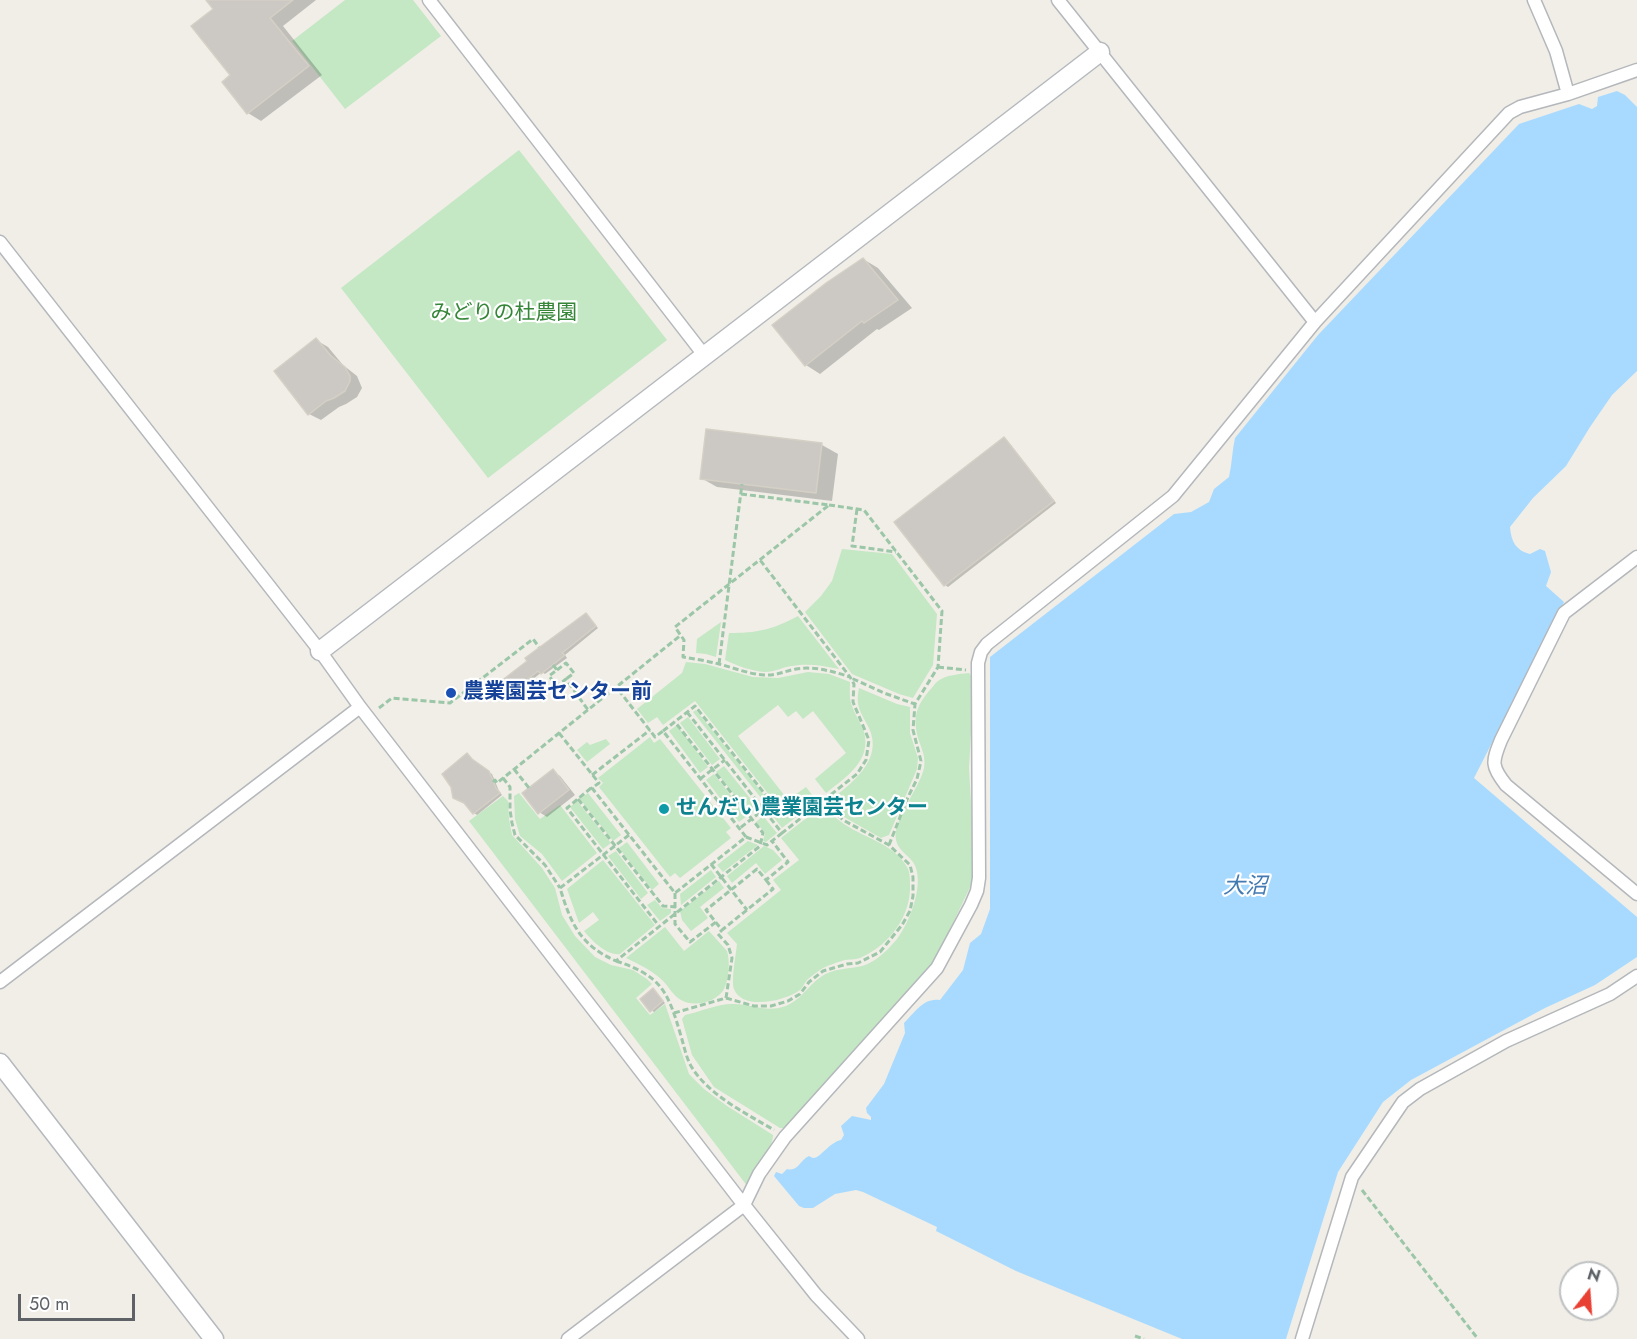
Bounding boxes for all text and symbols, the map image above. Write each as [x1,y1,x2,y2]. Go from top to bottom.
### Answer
park label: みどりの杜農園 [431,301,577,327]
place label: 農業園芸センター前 [463,680,652,706]
marker: 農業園芸センター前 [444,686,458,700]
place label: せんだい農業園芸センター [676,796,928,822]
marker: せんだい農業園芸センター [657,802,671,816]
water label: 大沼 [1223,875,1267,901]
north arrow [1559,1261,1619,1321]
text: N [1584,1262,1603,1288]
scale bar [21,1282,138,1320]
text: 50 m [29,1291,69,1317]

